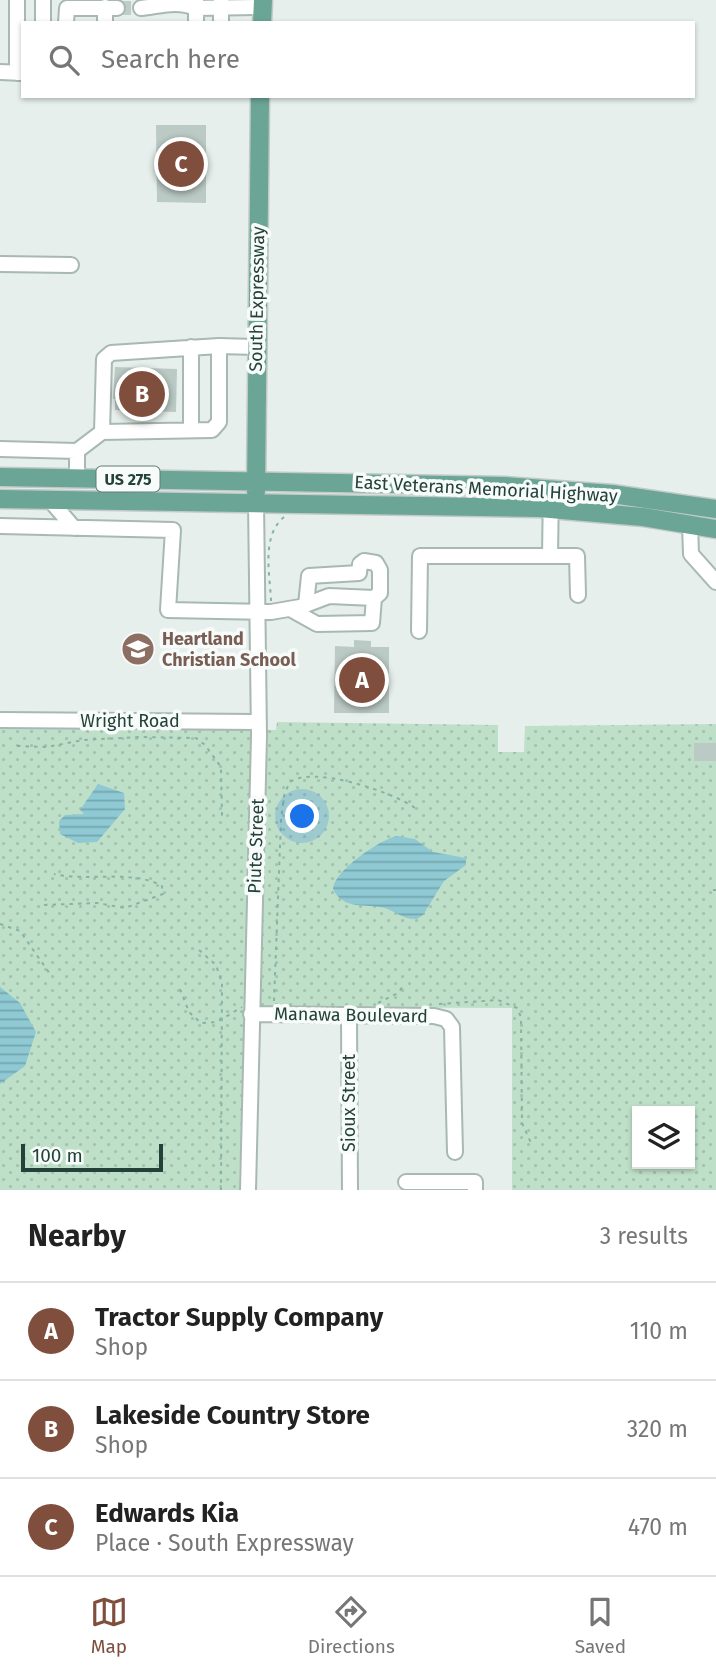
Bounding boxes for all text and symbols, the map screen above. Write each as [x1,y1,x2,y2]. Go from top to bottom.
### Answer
search box [21,21,695,98]
icon: search [45,41,83,79]
text: Search here [101,44,240,75]
pin: C [158,138,204,190]
street label: South Expressway [245,226,269,372]
pin: B [119,368,165,420]
road number: US 275 [96,466,160,492]
street label: East Veterans Memorial Highway [354,471,618,507]
place label: Heartland Christian School [162,628,296,671]
school or university icon: Heartland Christian School [119,630,157,668]
pin: A [339,654,385,706]
street label: Wright Road [80,710,180,732]
street label: Piute Street [243,797,269,894]
your location [285,799,319,833]
street label: Manawa Boulevard [274,1003,428,1027]
street label: Sioux Street [338,1053,360,1152]
map controls [632,1106,695,1169]
button: layers [632,1106,695,1169]
scale bar [21,1141,163,1173]
text: 100 m [32,1144,83,1167]
text: Nearby [28,1218,126,1254]
text: 3 results [600,1222,688,1250]
text: Tractor Supply Company [95,1302,383,1333]
text: A [44,1317,58,1345]
text: 110 m [630,1317,688,1345]
text: Shop [95,1333,148,1361]
text: Lakeside Country Store [95,1400,370,1431]
text: B [44,1415,58,1443]
text: 320 m [627,1415,688,1443]
text: Shop [95,1431,148,1459]
text: Edwards Kia [95,1498,239,1529]
text: C [44,1513,58,1541]
text: 470 m [628,1513,688,1541]
text: Place · South Expressway [95,1529,354,1557]
tab: Map [90,1593,128,1658]
tab: Directions [308,1593,395,1658]
tab: Saved [575,1593,626,1658]

